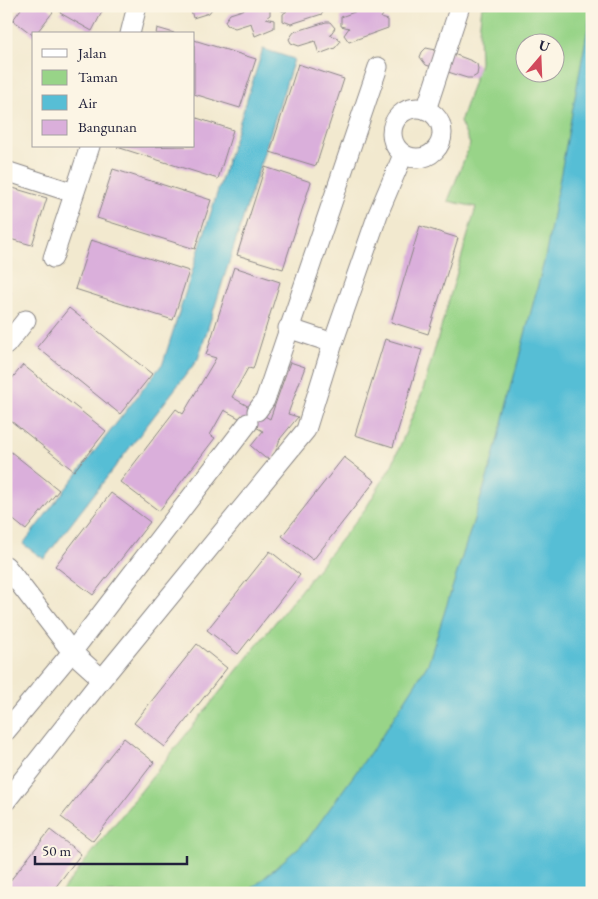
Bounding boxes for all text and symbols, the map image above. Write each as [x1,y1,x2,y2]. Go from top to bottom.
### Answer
legend [32,32,195,148]
north arrow [516,32,566,82]
text: U [536,35,553,56]
text: Jalan [76,43,107,62]
text: Taman [78,67,118,86]
text: Air [77,93,97,112]
text: Bangunan [78,117,137,136]
scale bar [35,834,188,866]
text: 50 m [42,841,71,860]

